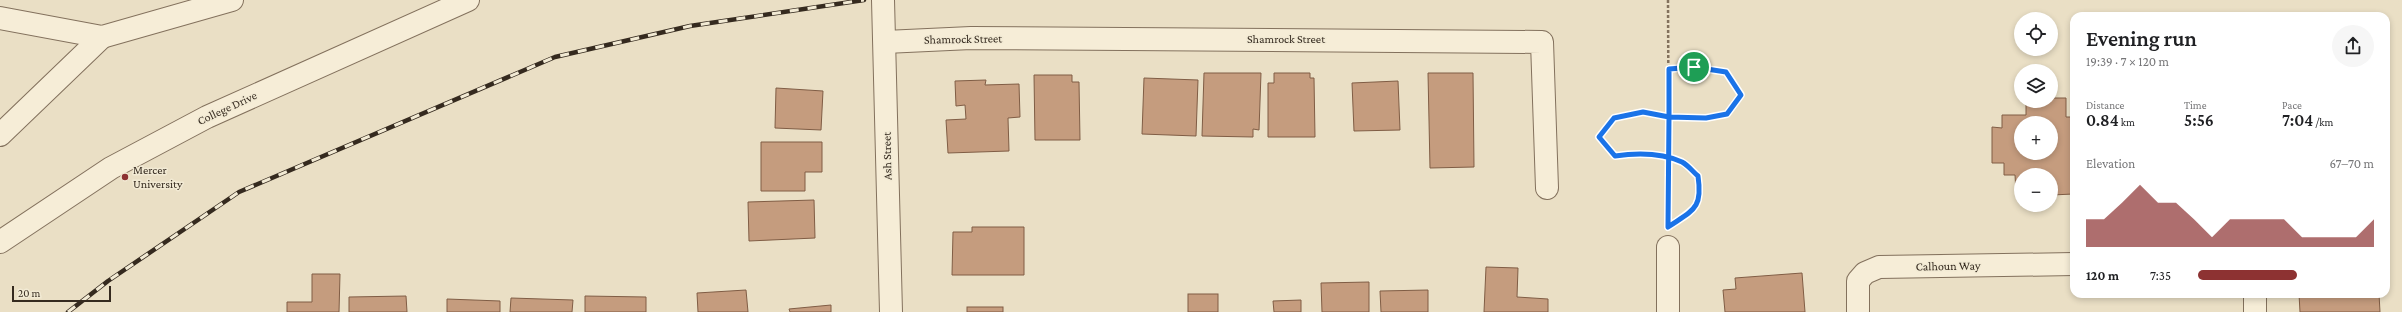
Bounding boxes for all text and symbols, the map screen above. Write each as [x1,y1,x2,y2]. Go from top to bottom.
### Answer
map controls [2014,12,2058,212]
button: locate [2014,12,2058,56]
button: share [2332,25,2374,67]
text: Evening run [2086,26,2197,51]
street label: Shamrock Street [924,31,1003,47]
street label: Shamrock Street [1247,32,1326,46]
pin [1677,50,1711,84]
text: 19:39 · 7 × 120 m [2086,54,2169,69]
icon: arrive [1683,56,1705,78]
button: layers [2014,64,2058,108]
street label: College Drive [195,88,259,128]
text: Distance [2086,99,2124,111]
text: Time [2184,99,2207,111]
text: Pace [2282,99,2302,111]
text: 0.84 [2086,111,2119,130]
text: 5:56 [2184,111,2214,130]
text: 7:04 [2282,111,2313,130]
button: + [2014,116,2058,160]
text: km [2119,116,2135,128]
text: /km [2313,116,2333,128]
street label: Ash Street [880,131,894,180]
text: Elevation [2086,156,2135,171]
text: 67–70 m [2330,156,2374,171]
place label: Mercer University [133,163,183,191]
button: − [2014,168,2058,212]
marker: Mercer University [120,172,130,182]
street label: Calhoun Way [1916,258,1981,274]
text: 120 m [2086,268,2119,283]
text: 7:35 [2150,268,2171,283]
scale bar [12,284,111,303]
text: 20 m [18,287,40,299]

